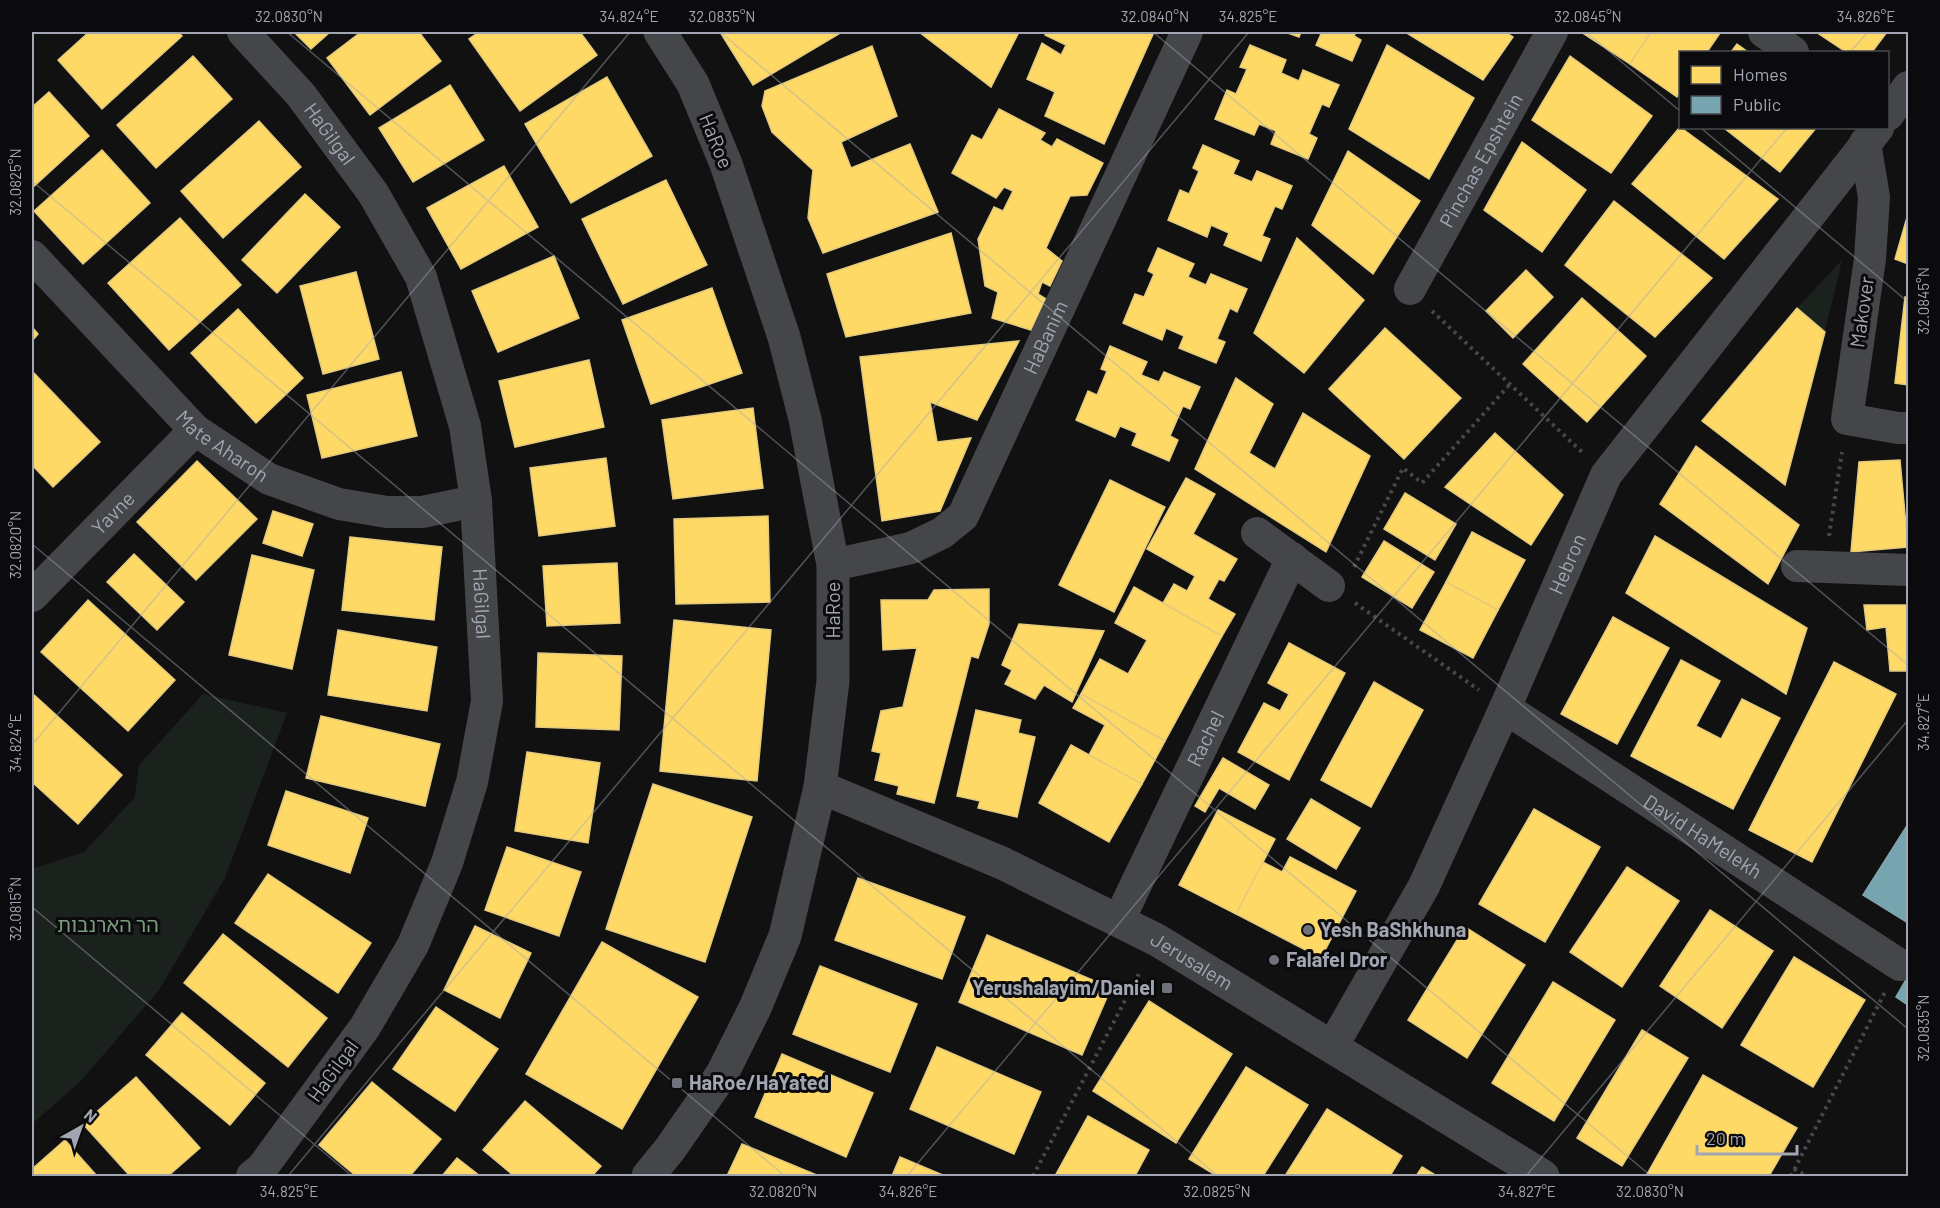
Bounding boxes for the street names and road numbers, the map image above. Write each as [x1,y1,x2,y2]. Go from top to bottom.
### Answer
street label: Pinchas Epshtein [1434,89,1527,231]
street label: HaGilgal [300,98,361,169]
street label: HaRoe [695,110,739,172]
street label: Makover [1844,275,1878,349]
street label: HaBanim [1017,296,1072,378]
street label: Mate Aharon [172,405,274,486]
street label: Yavne [86,486,139,539]
street label: Hebron [1543,530,1590,597]
street label: HaGilgal [469,568,497,640]
street label: HaRoe [820,581,844,639]
street label: Rachel [1181,707,1228,770]
street label: David HaMelekh [1640,789,1767,883]
street label: Jerusalem [1147,926,1238,995]
street label: HaGilgal [302,1035,363,1106]

